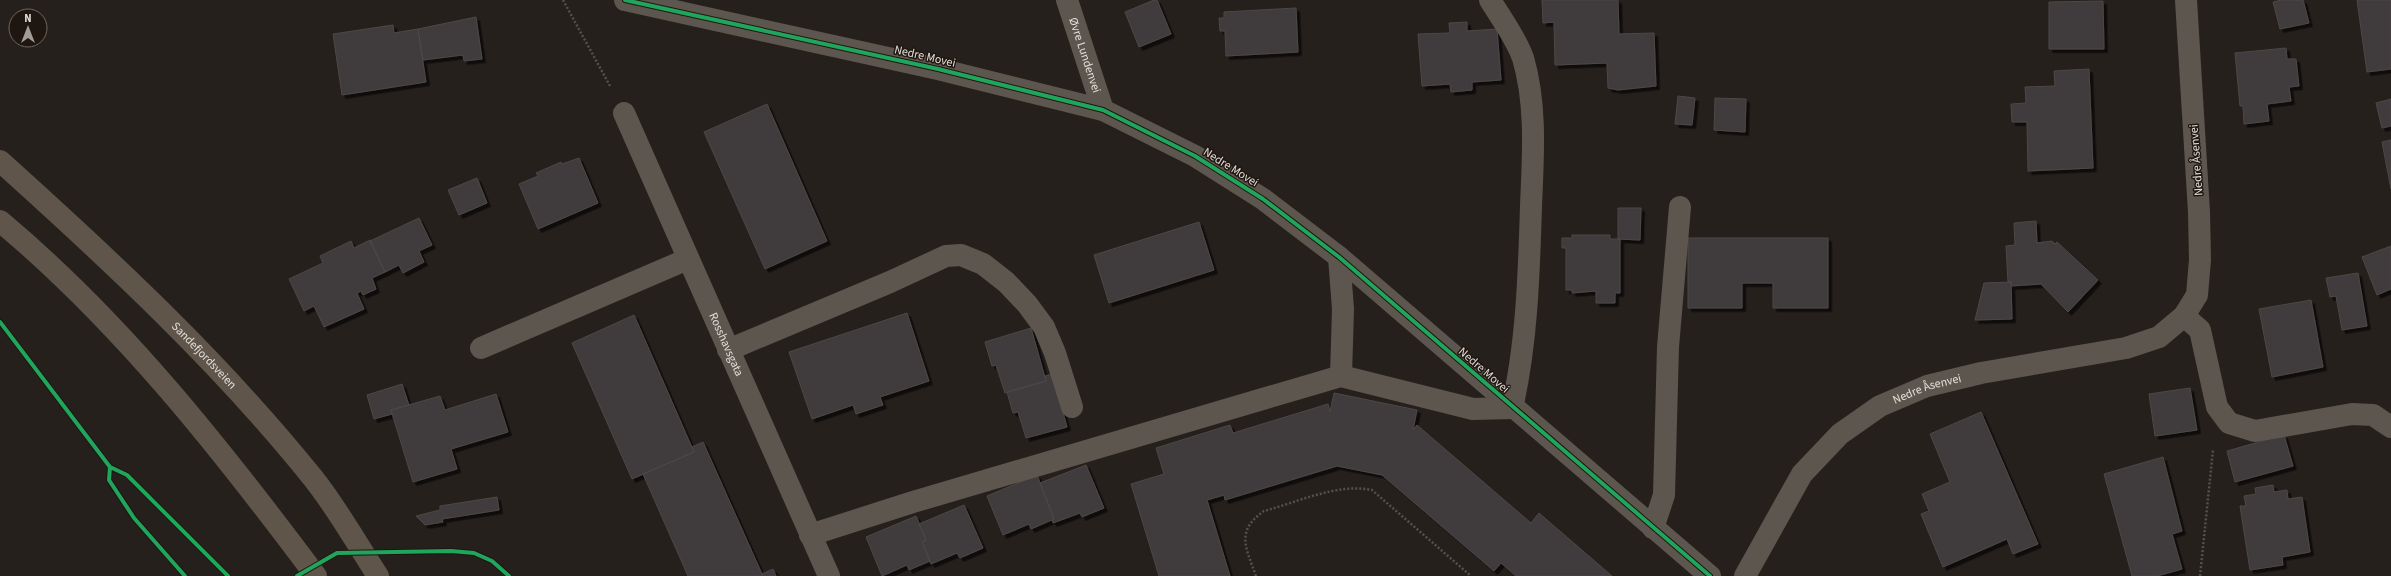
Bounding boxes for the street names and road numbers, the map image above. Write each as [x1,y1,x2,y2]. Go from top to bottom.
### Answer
street label: Øvre Lundenvei [1064,15,1105,95]
street label: Nedre Movei [893,41,957,72]
street label: Nedre Åsenvei [2186,124,2207,196]
street label: Nedre Movei [1200,144,1262,191]
street label: Rosshavsgata [704,310,748,379]
street label: Sandefjordsveien [167,318,240,393]
street label: Nedre Movei [1455,343,1513,397]
street label: Nedre Åsenvei [1890,370,1963,409]

